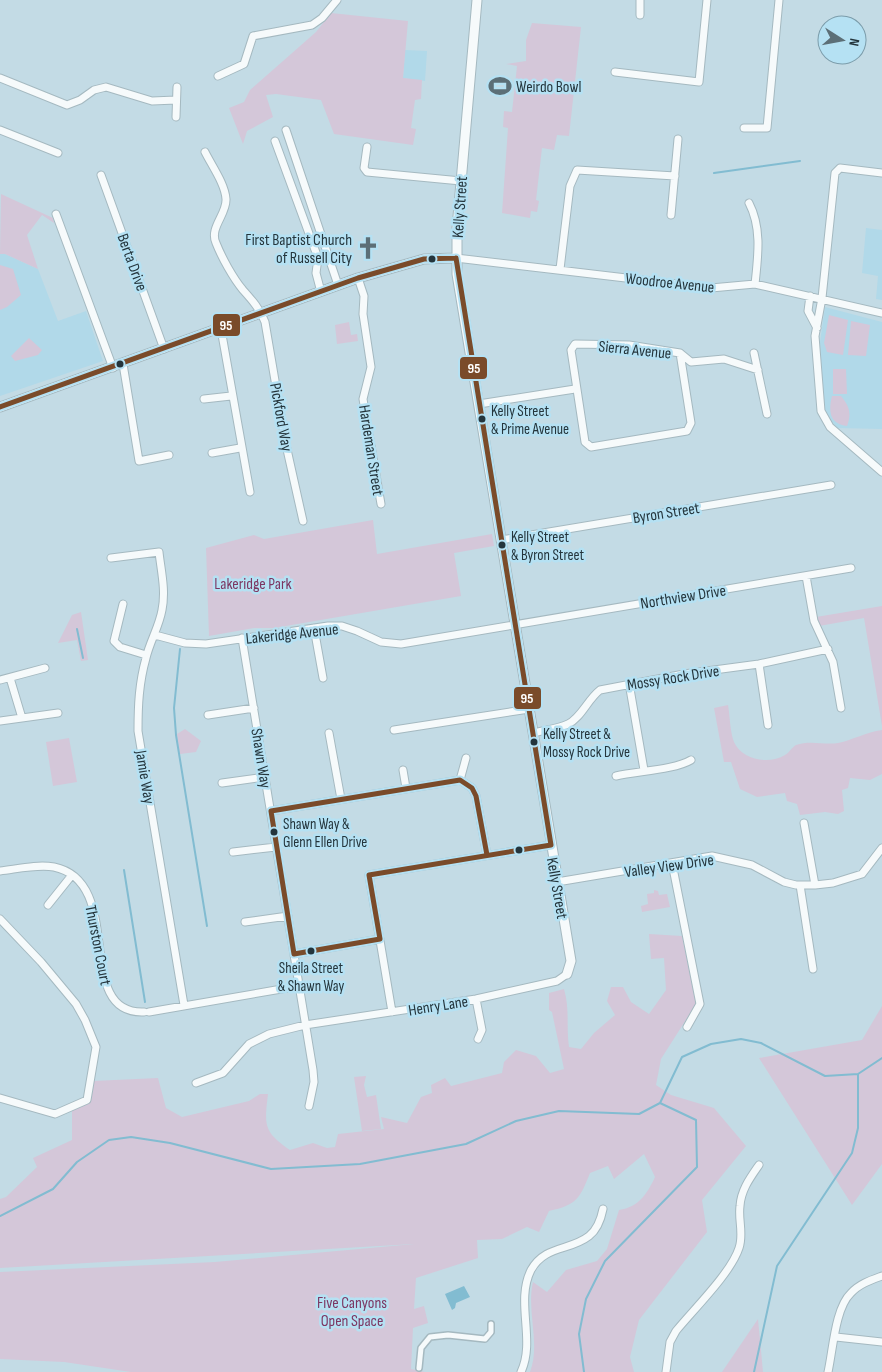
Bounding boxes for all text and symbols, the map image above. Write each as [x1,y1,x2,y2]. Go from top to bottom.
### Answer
north arrow [817,15,867,65]
text: N [845,37,863,48]
sports icon: Weirdo Bowl [487,73,513,99]
place label: Weirdo Bowl [516,78,581,97]
street label: Kelly Street [449,175,472,239]
street label: Berta Drive [112,231,151,294]
place label: First Baptist Church of Russell City [245,231,352,268]
church icon: First Baptist Church of Russell City [355,235,381,261]
unlabelled marker [427,254,437,264]
street label: Woodroe Avenue [625,269,715,298]
line badge: 95 [212,313,241,337]
text: 95 [220,317,232,334]
street label: Sierra Avenue [598,337,672,364]
line badge: 95 [459,356,488,380]
unlabelled marker [115,359,125,369]
text: 95 [468,360,480,377]
street label: Pickford Way [265,382,296,453]
place label: Kelly Street & Prime Avenue [491,402,569,439]
street label: Hardeman Street [354,404,387,497]
marker: Kelly Street & Prime Avenue [477,414,487,424]
street label: Byron Street [632,499,701,528]
place label: Kelly Street & Byron Street [511,528,584,565]
marker: Kelly Street & Byron Street [497,540,507,550]
park label: Lakeridge Park [214,575,292,594]
street label: Northview Drive [639,581,727,614]
street label: Lakeridge Avenue [245,620,339,649]
street label: Mossy Rock Drive [626,662,721,695]
line badge: 95 [513,686,542,710]
text: 95 [521,690,533,707]
place label: Kelly Street & Mossy Rock Drive [543,725,630,762]
street label: Shawn Way [246,727,275,790]
marker: Kelly Street & Mossy Rock Drive [529,737,539,747]
street label: Jamie Way [131,748,158,805]
place label: Shawn Way & Glenn Ellen Drive [283,815,367,852]
marker: Shawn Way & Glenn Ellen Drive [269,827,279,837]
unlabelled marker [514,845,524,855]
street label: Valley View Drive [623,851,715,882]
street label: Kelly Street [542,856,571,920]
street label: Thurston Court [80,904,115,987]
marker: Sheila Street & Shawn Way [306,946,316,956]
place label: Sheila Street & Shawn Way [278,959,344,996]
street label: Henry Lane [407,992,469,1021]
park label: Five Canyons Open Space [317,1294,387,1331]

